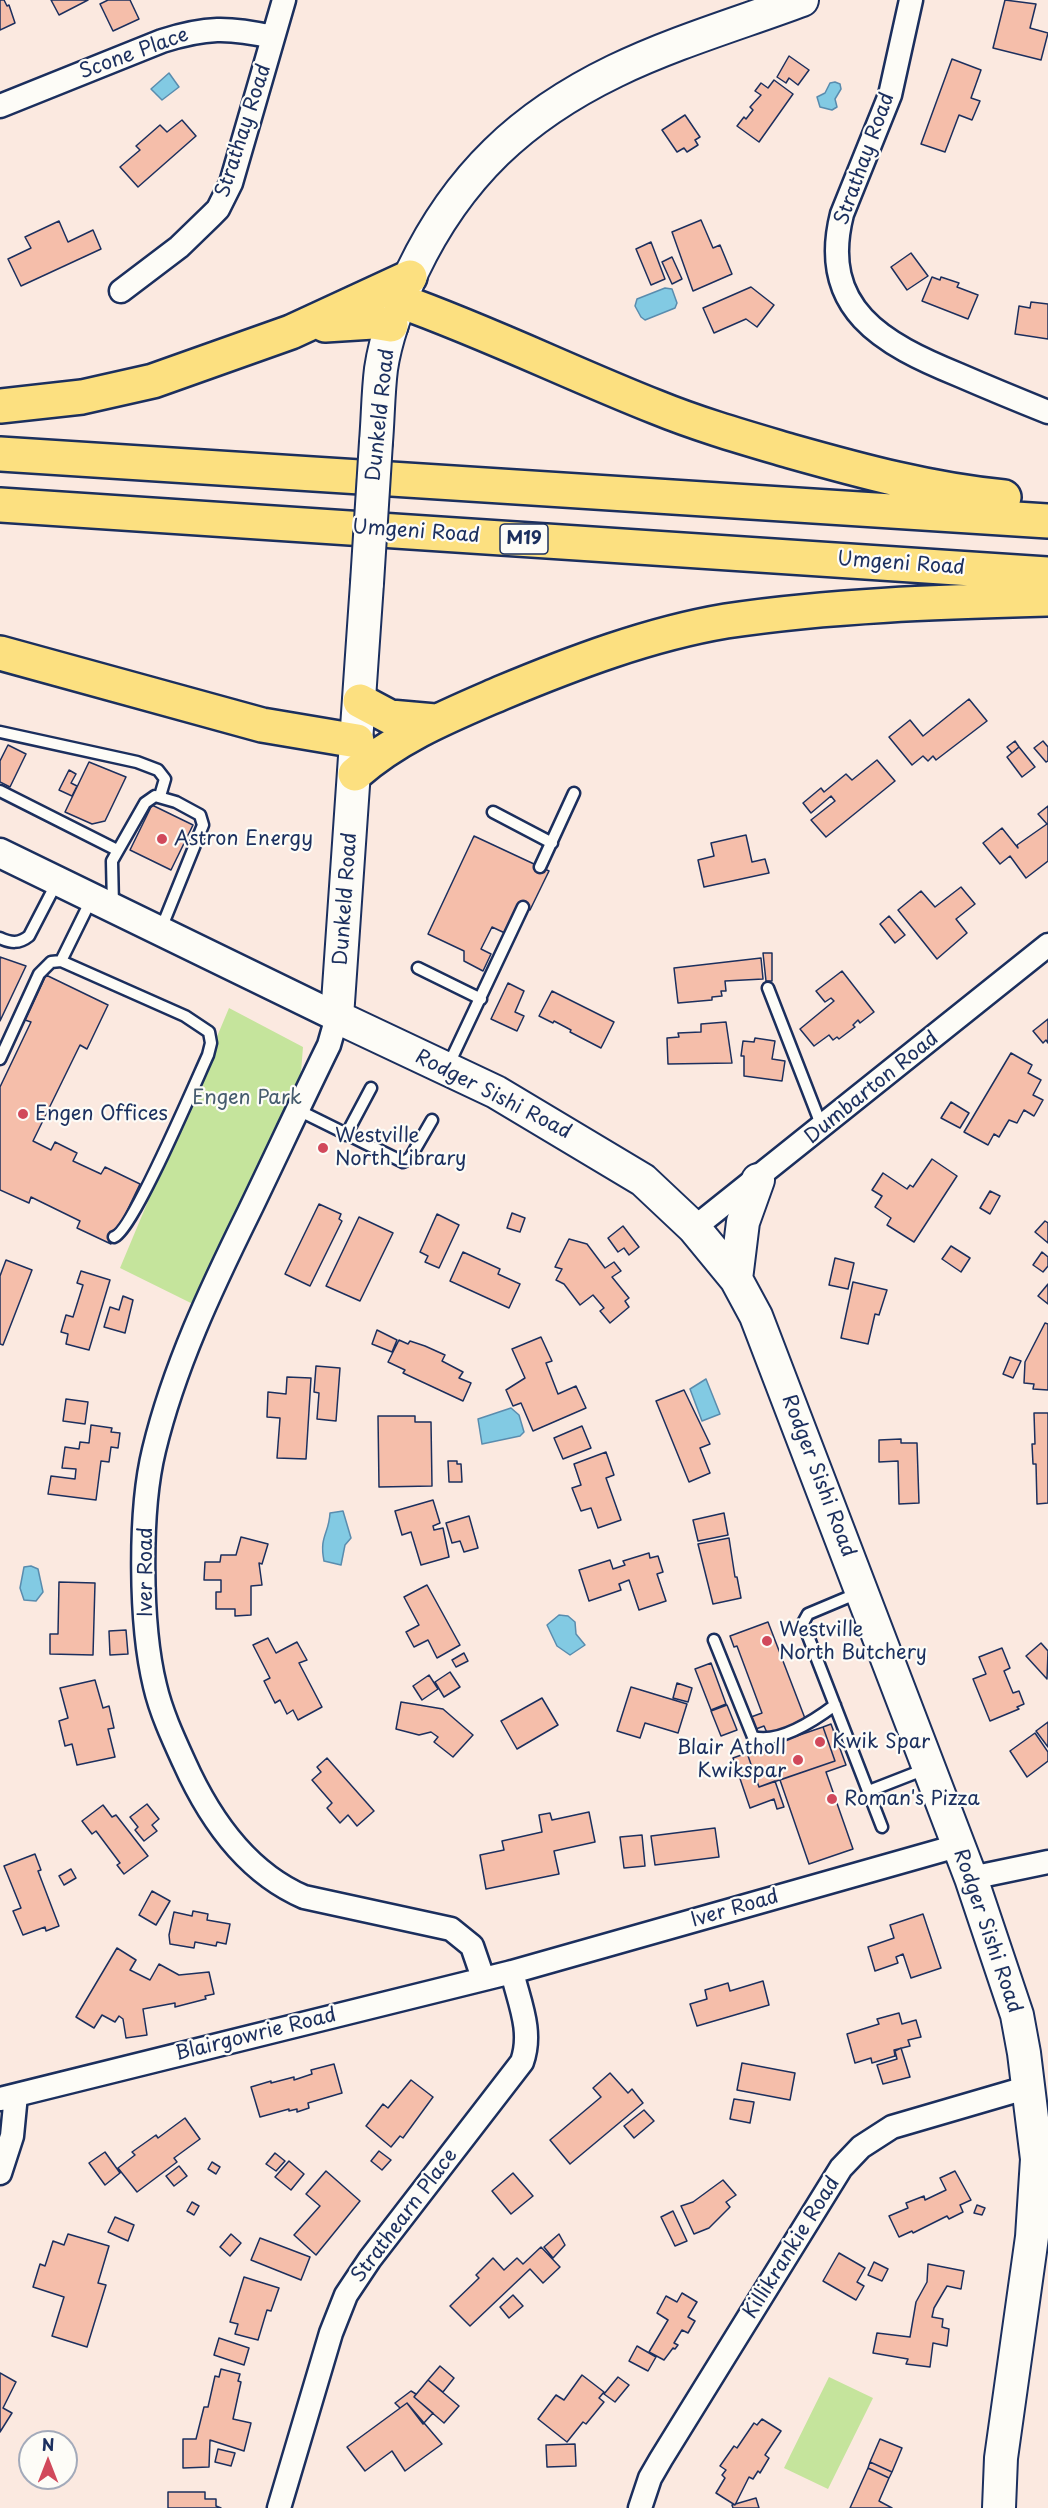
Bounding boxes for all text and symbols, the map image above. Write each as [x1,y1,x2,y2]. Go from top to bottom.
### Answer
street label: Scone Place [76,23,192,85]
street label: Strathay Road [211,61,277,201]
street label: Strathay Road [830,90,900,228]
street label: Dunkeld Road [362,347,400,483]
street label: Umgeni Road [351,516,481,548]
road number: M19 [500,524,548,554]
street label: Umgeni Road [836,548,966,580]
place label: Astron Energy [174,827,313,851]
marker: Astron Energy [155,832,169,846]
street label: Dunkeld Road [329,832,363,966]
street label: Dumbarton Road [800,1027,944,1149]
street label: Rodger Sishi Road [411,1045,575,1145]
park label: Engen Park [192,1086,302,1110]
place label: Engen Offices [35,1102,168,1126]
marker: Engen Offices [16,1107,30,1121]
place label: Westville North Library [335,1124,466,1171]
marker: Westville North Library [316,1141,330,1155]
street label: Rodger Sishi Road [776,1391,860,1561]
street label: Iver Road [134,1527,158,1617]
place label: Westville North Butchery [779,1618,927,1665]
marker: Westville North Butchery [760,1634,774,1648]
place label: Kwik Spar [832,1730,930,1754]
marker: Kwik Spar [813,1735,827,1749]
place label: Blair Atholl Kwikspar [677,1736,786,1783]
marker: Blair Atholl Kwikspar [791,1753,805,1767]
place label: Roman's Pizza [844,1787,980,1811]
marker: Roman's Pizza [825,1792,839,1806]
street label: Rodger Sishi Road [948,1846,1026,2016]
street label: Iver Road [688,1885,782,1933]
street label: Blairgowrie Road [173,2003,339,2067]
street label: Strathearn Place [347,2144,463,2288]
street label: Killikrankie Road [739,2173,845,2323]
north arrow [18,2430,78,2490]
text: N [42,2432,54,2456]

